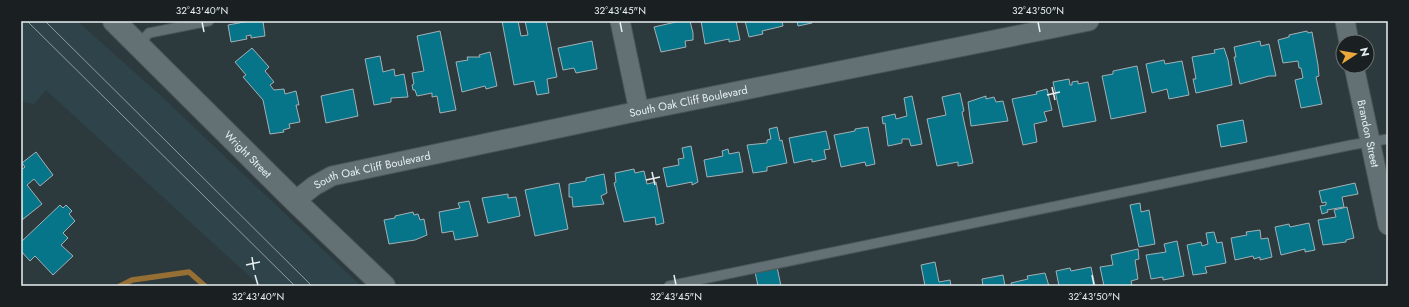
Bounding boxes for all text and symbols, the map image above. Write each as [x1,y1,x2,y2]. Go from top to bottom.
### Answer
text: 32°43'40"N [176,3,228,18]
text: 32°43'45"N [594,3,646,18]
text: 32°43'50"N [1012,3,1064,18]
north arrow [1335,34,1375,74]
text: N [1356,46,1374,58]
street label: South Oak Cliff Boulevard [628,81,749,121]
street label: Brandon Street [1353,98,1384,169]
street label: Wright Street [221,127,276,182]
street label: South Oak Cliff Boulevard [311,147,432,193]
text: 32°43'40"N [232,289,284,304]
text: 32°43'45"N [650,289,702,304]
text: 32°43'50"N [1068,289,1120,304]

